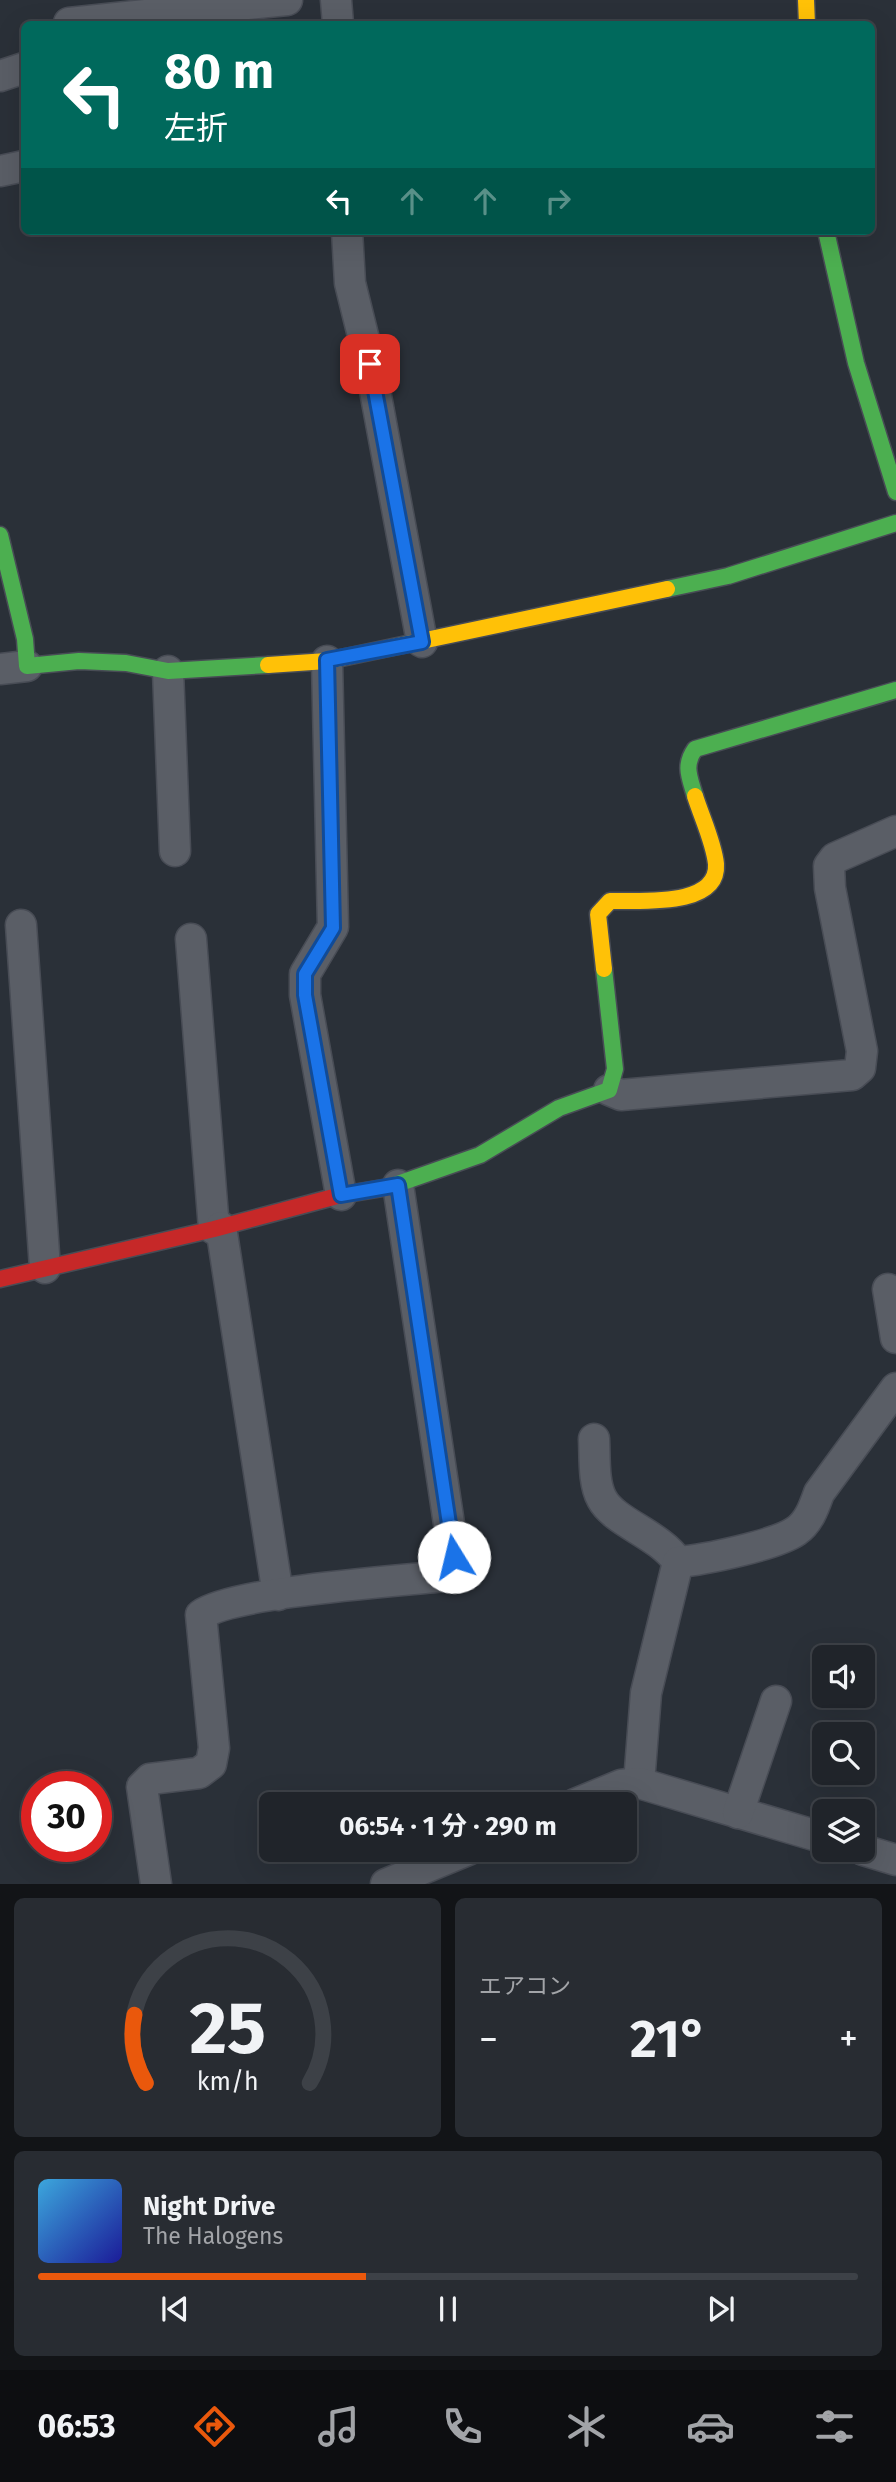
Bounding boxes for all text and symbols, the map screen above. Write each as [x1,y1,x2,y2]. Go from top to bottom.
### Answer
text: 80 m [164,42,274,101]
icon: left [49,49,140,140]
text: 左折 [164,109,228,147]
icon: left [320,182,358,220]
icon: ahead [393,182,431,220]
icon: ahead [466,182,504,220]
icon: right [539,182,577,220]
pin [340,334,400,394]
icon: arrive [351,345,389,383]
position arrow [417,1520,491,1594]
map controls [812,1645,875,1862]
button: sound [812,1645,875,1708]
button: search [812,1722,875,1785]
speed limit sign: 30 [21,1771,112,1862]
button: layers [812,1799,875,1862]
text: 06:54 · 1 分 · 290 m [339,1811,557,1842]
text: エアコン [479,1972,571,2000]
text: 25 [189,1986,266,2073]
text: 21° [630,2008,707,2071]
text: − [479,2016,498,2062]
text: + [839,2016,858,2062]
text: km/h [197,2067,258,2097]
text: Night Drive [143,2191,275,2222]
text: The Halogens [143,2222,283,2250]
icon: previous [156,2290,194,2328]
icon: pause [429,2290,467,2328]
icon: next [702,2290,740,2328]
icon: directions [190,2402,239,2451]
icon: music [314,2402,363,2451]
icon: phone [438,2402,487,2451]
icon: climate [562,2402,611,2451]
icon: car [686,2402,735,2451]
icon: filters [810,2402,859,2451]
text: 06:53 [37,2407,116,2445]

